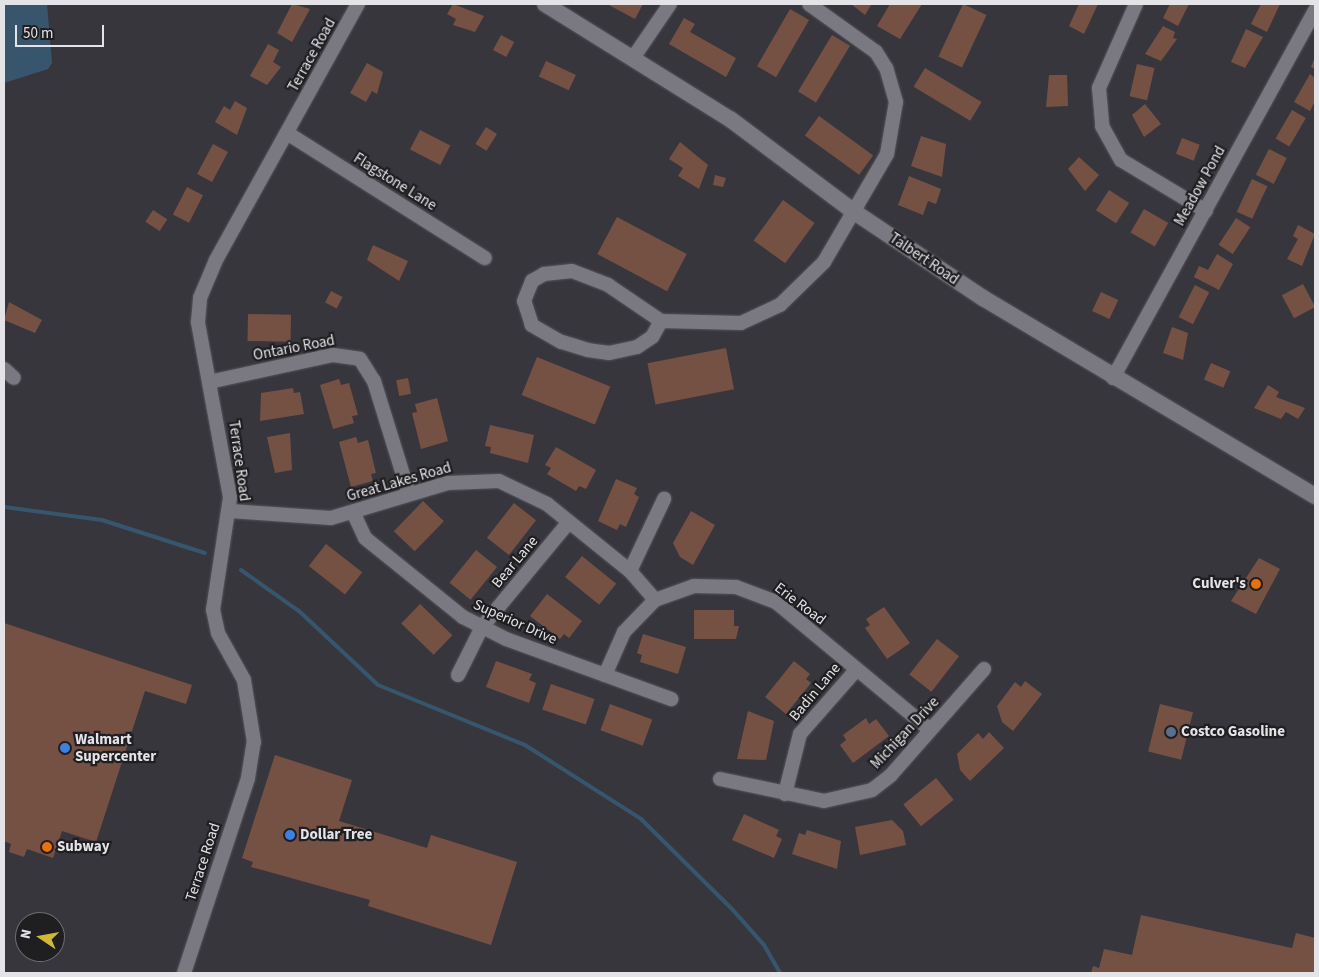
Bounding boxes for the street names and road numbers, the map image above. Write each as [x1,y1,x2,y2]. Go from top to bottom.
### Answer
street label: Terrace Road [284,15,340,95]
street label: Meadow Pond [1171,143,1229,229]
street label: Flagstone Lane [350,149,440,215]
street label: Talbert Road [886,229,962,289]
street label: Ontario Road [252,331,336,365]
street label: Terrace Road [224,420,254,502]
street label: Great Lakes Road [345,458,453,506]
street label: Bear Lane [488,532,542,592]
street label: Erie Road [771,579,829,629]
street label: Superior Drive [470,596,560,648]
street label: Badin Lane [786,659,844,725]
street label: Michigan Drive [867,693,943,773]
street label: Terrace Road [182,821,224,903]

